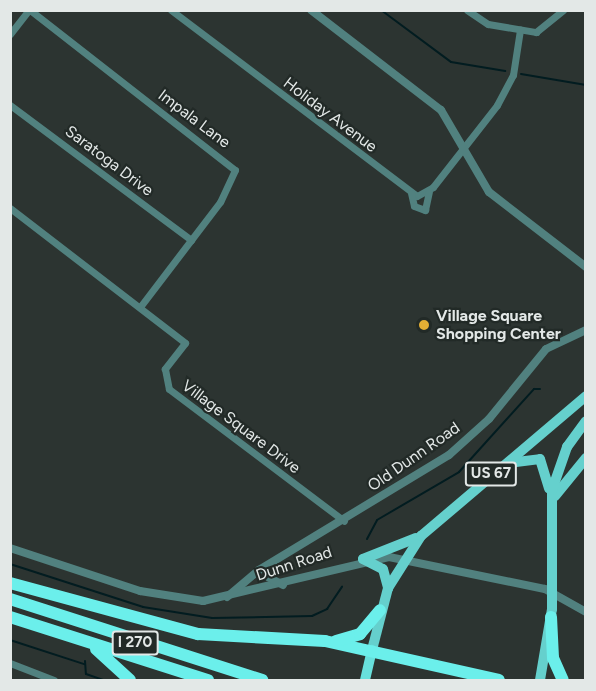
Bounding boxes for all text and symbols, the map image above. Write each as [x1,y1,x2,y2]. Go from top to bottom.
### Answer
street label: Holiday Avenue [279,74,381,156]
street label: Impala Lane [154,86,234,152]
street label: Saratoga Drive [61,122,157,200]
place label: Village Square Shopping Center [436,306,561,344]
marker: Village Square Shopping Center [417,318,431,332]
street label: Village Square Drive [178,376,304,478]
street label: Old Dunn Road [364,418,464,496]
road number: US 67 [464,462,518,486]
street label: Dunn Road [254,543,334,585]
road number: I 270 [111,631,159,655]

